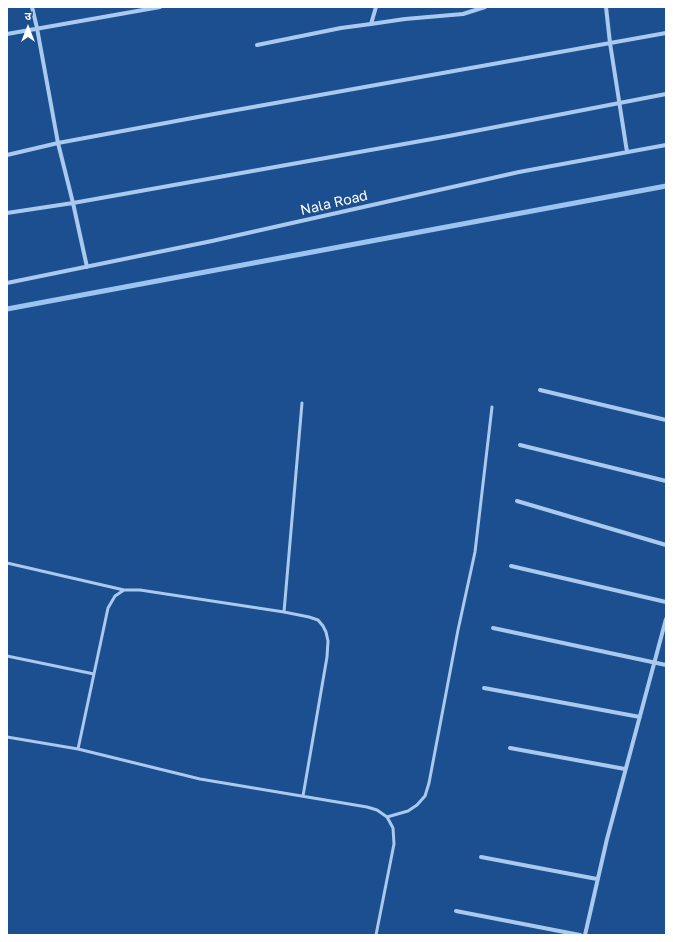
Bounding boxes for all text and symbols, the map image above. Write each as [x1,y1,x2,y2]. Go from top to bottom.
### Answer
north arrow [8,8,48,48]
text: उ [25,9,31,22]
street label: Nala Road [299,187,369,219]

